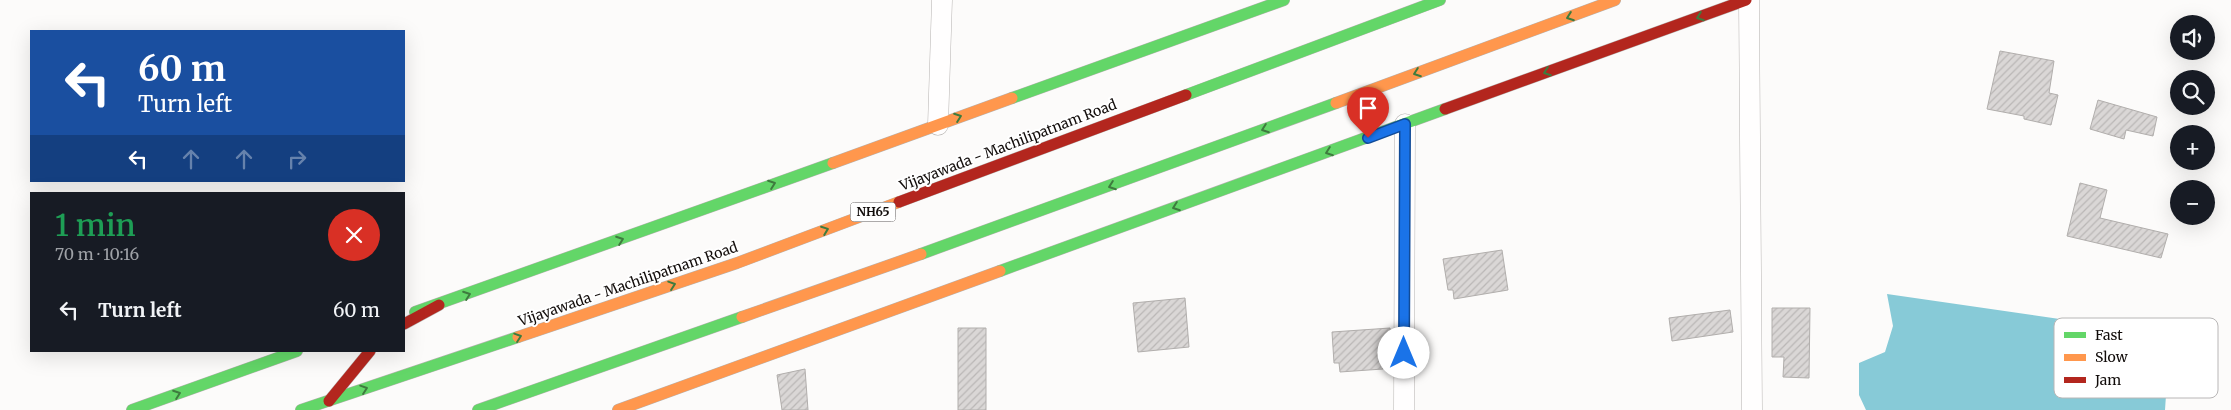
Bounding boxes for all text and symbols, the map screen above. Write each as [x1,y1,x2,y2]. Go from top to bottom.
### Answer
one-way arrow [1566,11,1574,21]
one-way arrow [1696,11,1705,21]
map controls [2170,15,2215,225]
button: sound [2170,15,2215,60]
text: 60 m [138,47,226,91]
icon: left [55,50,120,115]
one-way arrow [1543,66,1552,76]
one-way arrow [1413,67,1422,77]
button: search [2170,70,2215,115]
pin [1347,87,1389,138]
text: Turn left [138,90,232,118]
icon: arrive [1354,94,1382,122]
street label: Vijayawada - Machilipatnam Road [896,95,1120,195]
one-way arrow [954,113,962,123]
one-way arrow [1261,123,1270,133]
button: + [2170,125,2215,170]
icon: left [124,145,152,173]
icon: ahead [177,145,205,173]
icon: ahead [230,145,258,173]
icon: right [283,145,311,173]
one-way arrow [1325,146,1333,156]
one-way arrow [768,180,776,190]
one-way arrow [1109,180,1117,190]
button: − [2170,180,2215,225]
one-way arrow [1172,201,1181,211]
road number: NH65 [850,202,896,222]
text: 1 min [55,206,136,244]
button: close [328,209,380,261]
one-way arrow [820,226,828,236]
one-way arrow [615,236,623,246]
street label: Vijayawada - Machilipatnam Road [515,238,741,330]
text: 70 m · 10:16 [55,244,139,264]
one-way arrow [667,281,676,291]
one-way arrow [462,291,471,301]
icon: left [55,296,83,324]
text: Turn left [98,298,182,322]
text: 60 m [333,298,380,322]
legend [2054,318,2218,398]
position arrow [1377,326,1429,378]
text: Fast [2095,326,2123,344]
one-way arrow [513,333,522,343]
text: Slow [2095,348,2128,366]
text: Jam [2094,371,2121,389]
one-way arrow [359,385,367,395]
one-way arrow [173,390,181,400]

